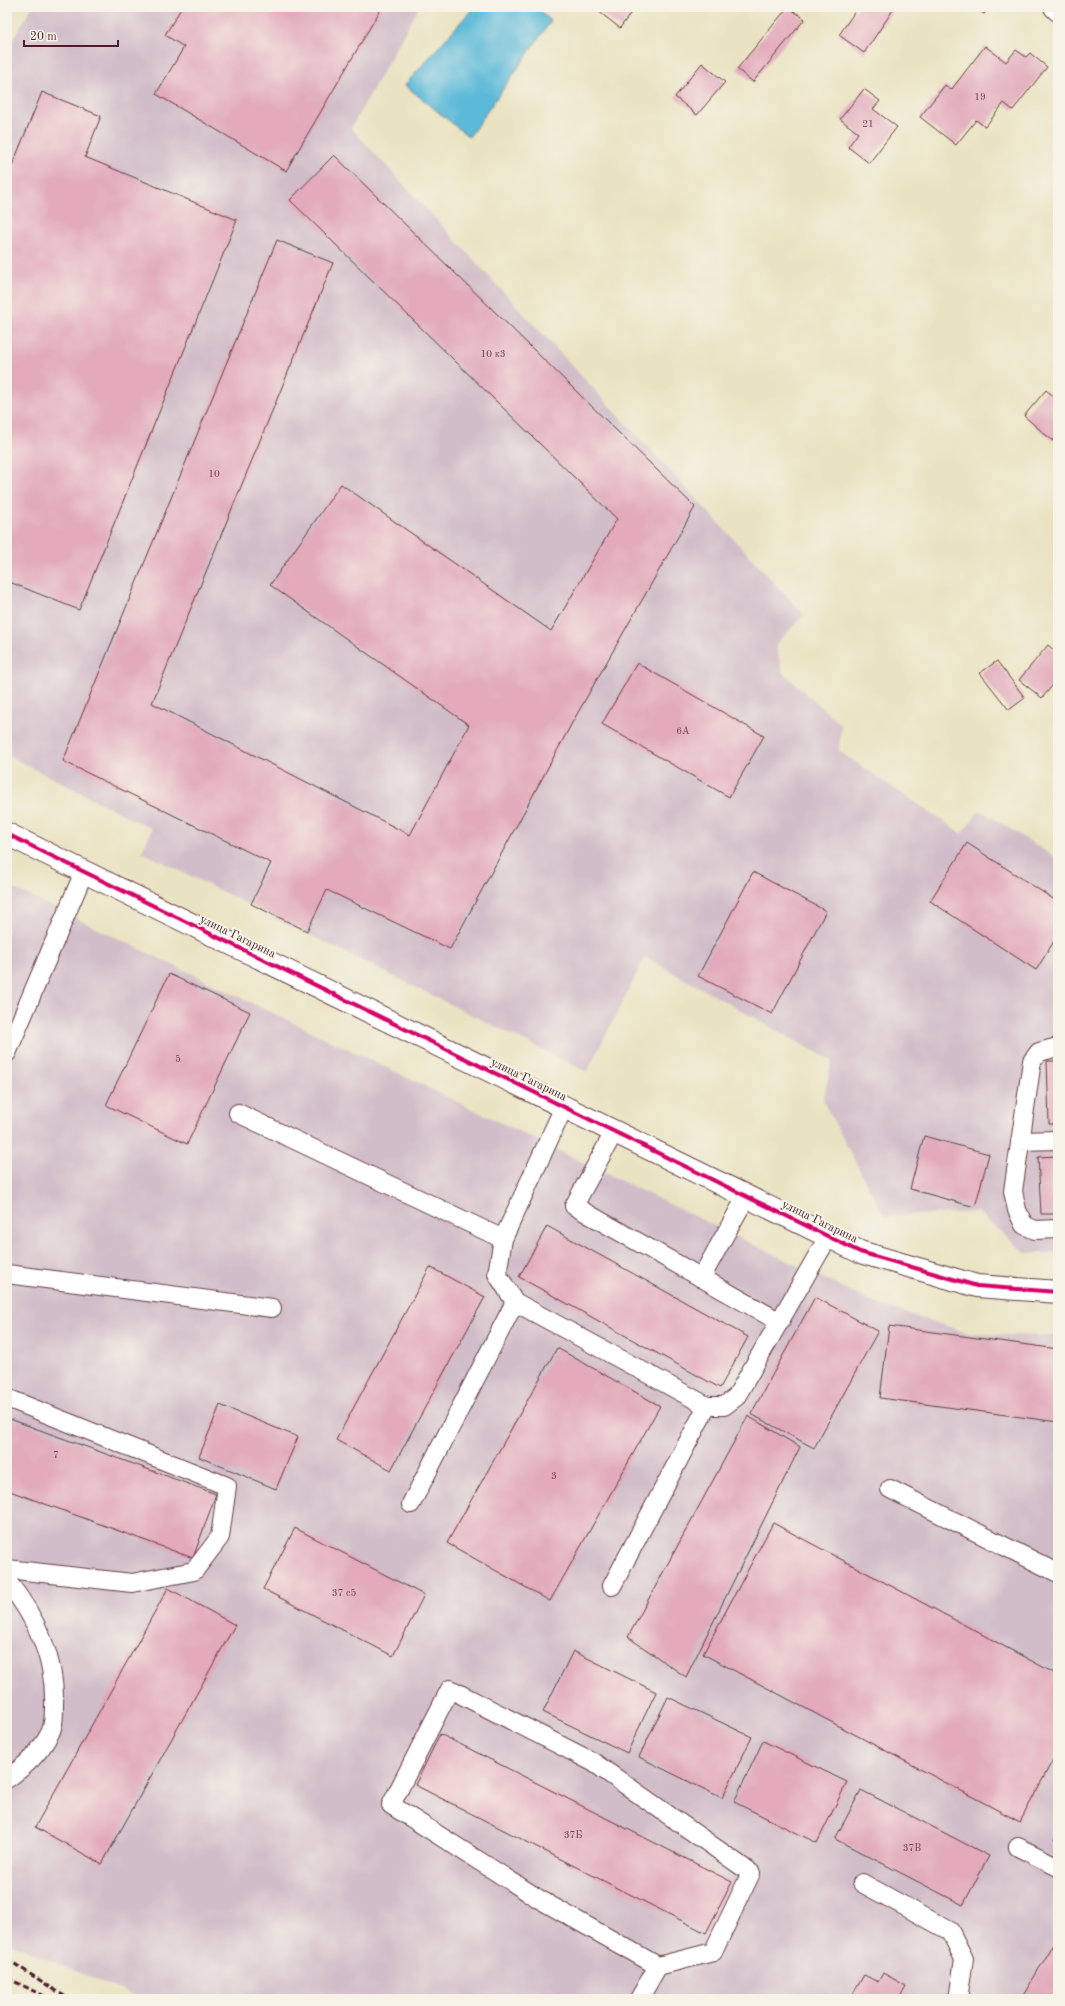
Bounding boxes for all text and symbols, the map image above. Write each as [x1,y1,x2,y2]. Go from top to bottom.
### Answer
scale bar [24,22,118,48]
text: 20 m [30,31,57,43]
house number: 19 [974,92,986,102]
house number: 21 [862,119,874,129]
house number: 10 к3 [480,349,506,359]
house number: 10 [208,469,220,479]
house number: 6А [676,726,690,736]
street label: улица Гагарина [198,913,278,961]
house number: 5 [175,1054,181,1064]
street label: улица Гагарина [489,1056,569,1104]
street label: улица Гагарина [780,1198,860,1246]
house number: 7 [53,1450,59,1460]
house number: 3 [551,1471,557,1481]
house number: 37 c5 [332,1588,356,1598]
house number: 37Б [564,1830,582,1840]
house number: 37В [903,1843,921,1853]

